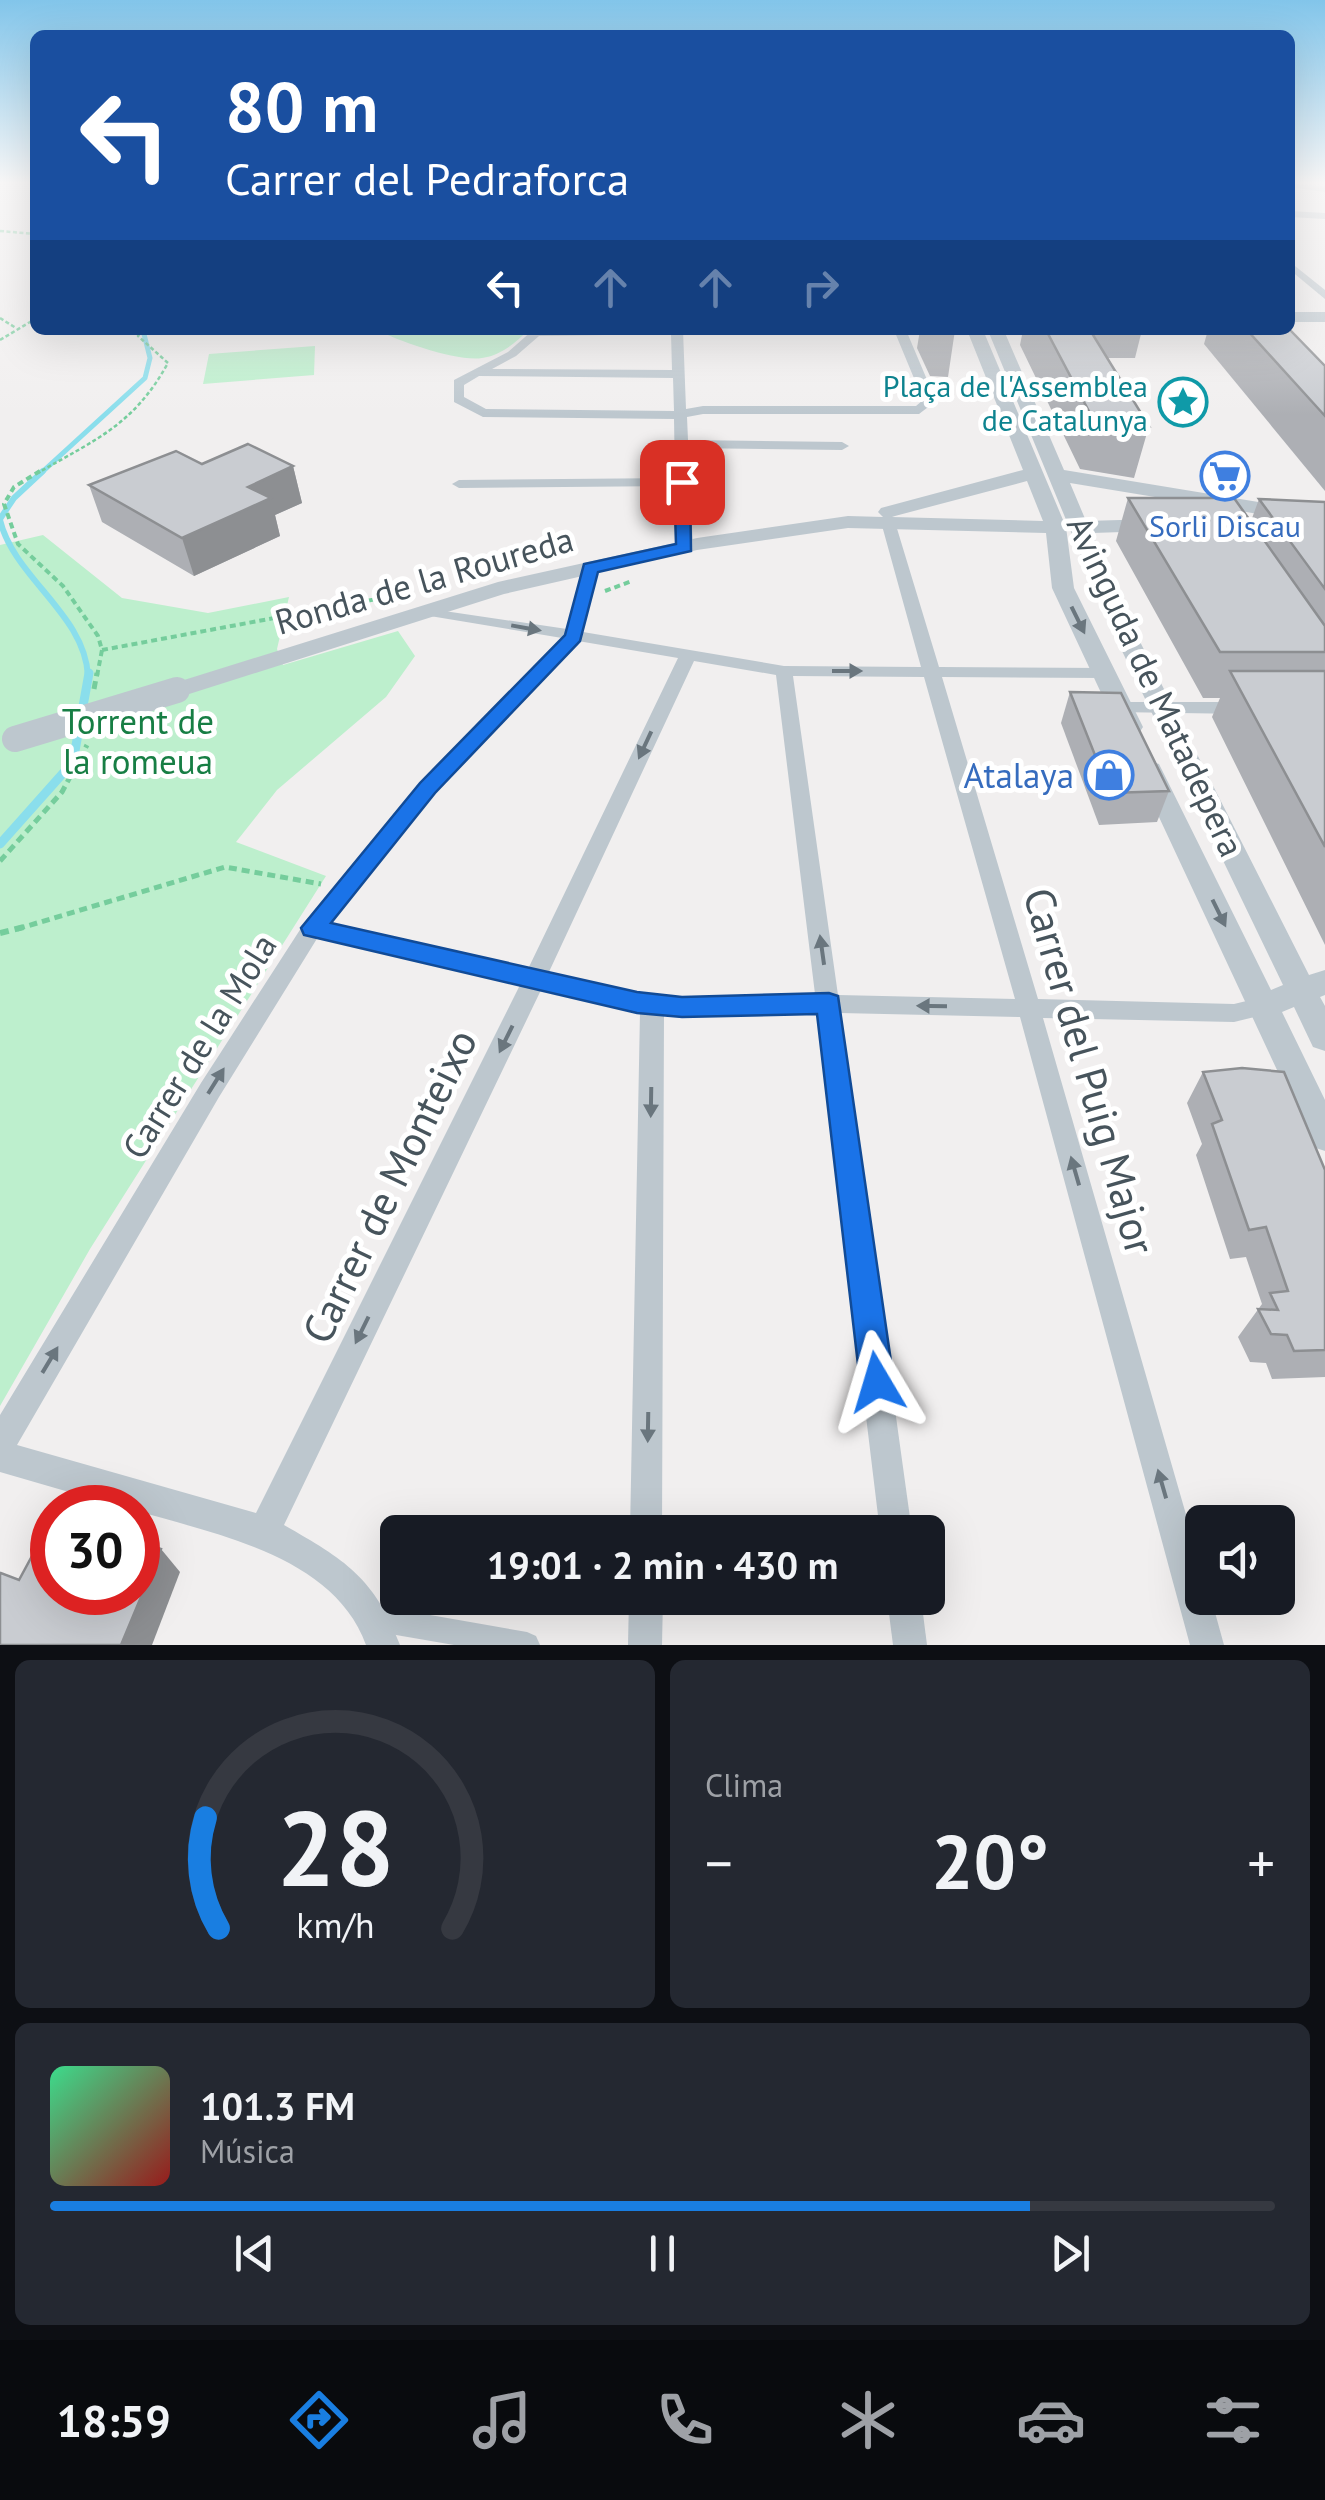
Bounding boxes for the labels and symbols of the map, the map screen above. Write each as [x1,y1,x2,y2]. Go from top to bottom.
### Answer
place label: Plaça de l'Assemblea de Catalunya [883,366,1148,439]
place icon: Plaça de l'Assemblea de Catalunya [1157,376,1209,428]
pin [640,440,725,525]
supermarket icon: Sorli Discau [1199,450,1251,502]
place label: Sorli Discau [1149,506,1301,545]
street label: Avinguda de Matadepera [1057,508,1255,864]
street label: Ronda de la Roureda [270,515,578,645]
one-way arrow [1070,606,1087,635]
one-way arrow [511,621,542,636]
one-way arrow [832,663,864,679]
park label: Torrent de la romeua [62,698,214,784]
one-way arrow [637,731,654,760]
shop icon: Atalaya [1083,749,1135,801]
place label: Atalaya [964,752,1074,798]
street label: Carrer del Puig Major [1011,881,1169,1261]
one-way arrow [1210,899,1227,928]
street label: Carrer de la Mola [112,925,286,1167]
one-way arrow [813,933,829,965]
one-way arrow [915,998,947,1014]
street label: Carrer de Monteixo [289,1020,489,1352]
one-way arrow [497,1024,514,1053]
one-way arrow [207,1067,224,1095]
one-way arrow [643,1086,659,1118]
one-way arrow [1066,1155,1082,1186]
one-way arrow [354,1316,371,1345]
position arrow [825,1330,929,1434]
one-way arrow [40,1346,58,1374]
one-way arrow [639,1411,655,1443]
one-way arrow [1153,1468,1169,1499]
speed limit sign: 30 [30,1485,160,1615]

